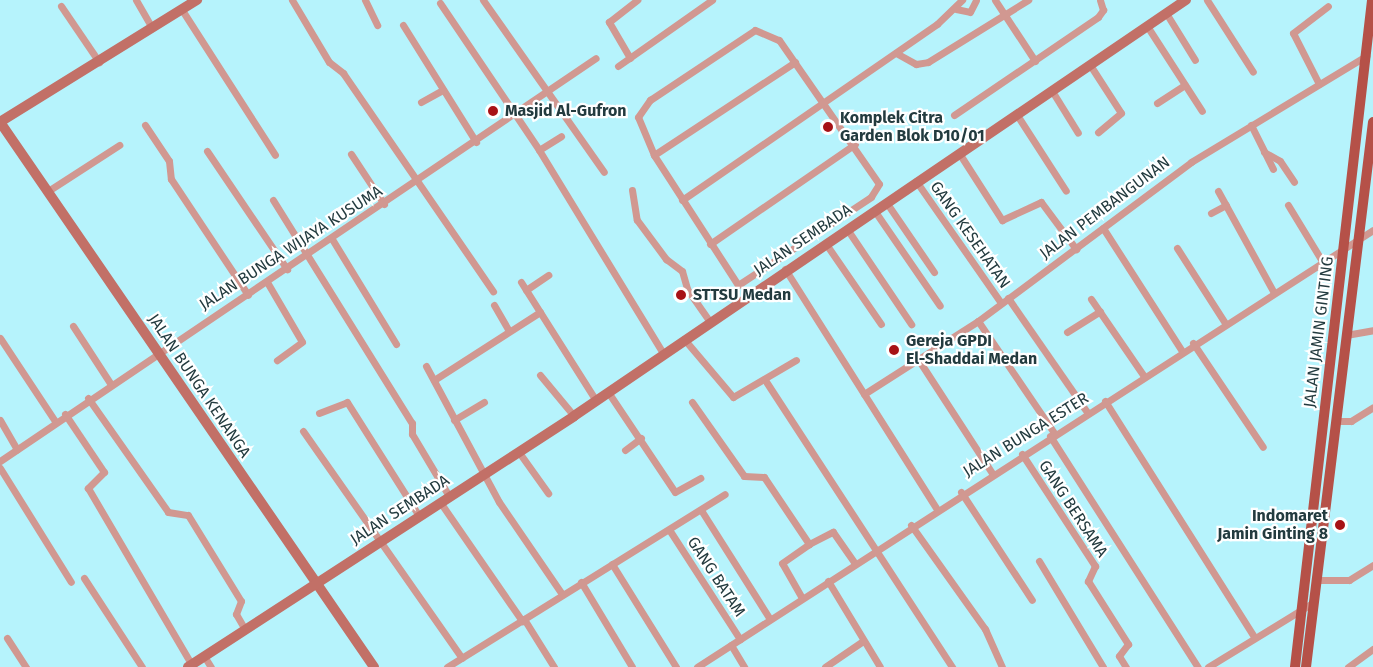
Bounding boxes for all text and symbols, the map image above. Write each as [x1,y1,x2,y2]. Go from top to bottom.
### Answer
place label: Masjid Al-Gufron [505,101,627,121]
marker: Masjid Al-Gufron [486,104,500,118]
place label: Komplek Citra Garden Blok D10/01 [840,108,985,146]
marker: Komplek Citra Garden Blok D10/01 [821,120,835,134]
street label: JALAN PEMBANGUNAN [1036,153,1174,263]
street label: GANG KESEHATAN [926,178,1014,292]
street label: JALAN BUNGA WIJAYA KUSUMA [196,182,386,314]
street label: JALAN SEMBADA [750,200,856,280]
street label: JALAN JAMIN GINTING [1300,255,1338,409]
place label: STTSU Medan [693,285,791,305]
marker: STTSU Medan [674,288,688,302]
street label: JALAN BUNGA KENANGA [144,310,254,462]
place label: Gereja GPDI El-Shaddai Medan [906,331,1037,369]
marker: Gereja GPDI El-Shaddai Medan [887,343,901,357]
street label: JALAN BUNGA ESTER [960,389,1092,481]
street label: GANG BERSAMA [1035,457,1111,561]
street label: JALAN SEMBADA [347,471,453,549]
place label: Indomaret Jamin Ginting 8 [1217,506,1328,544]
marker: Indomaret Jamin Ginting 8 [1333,518,1347,532]
street label: GANG BATAM [683,533,749,621]

